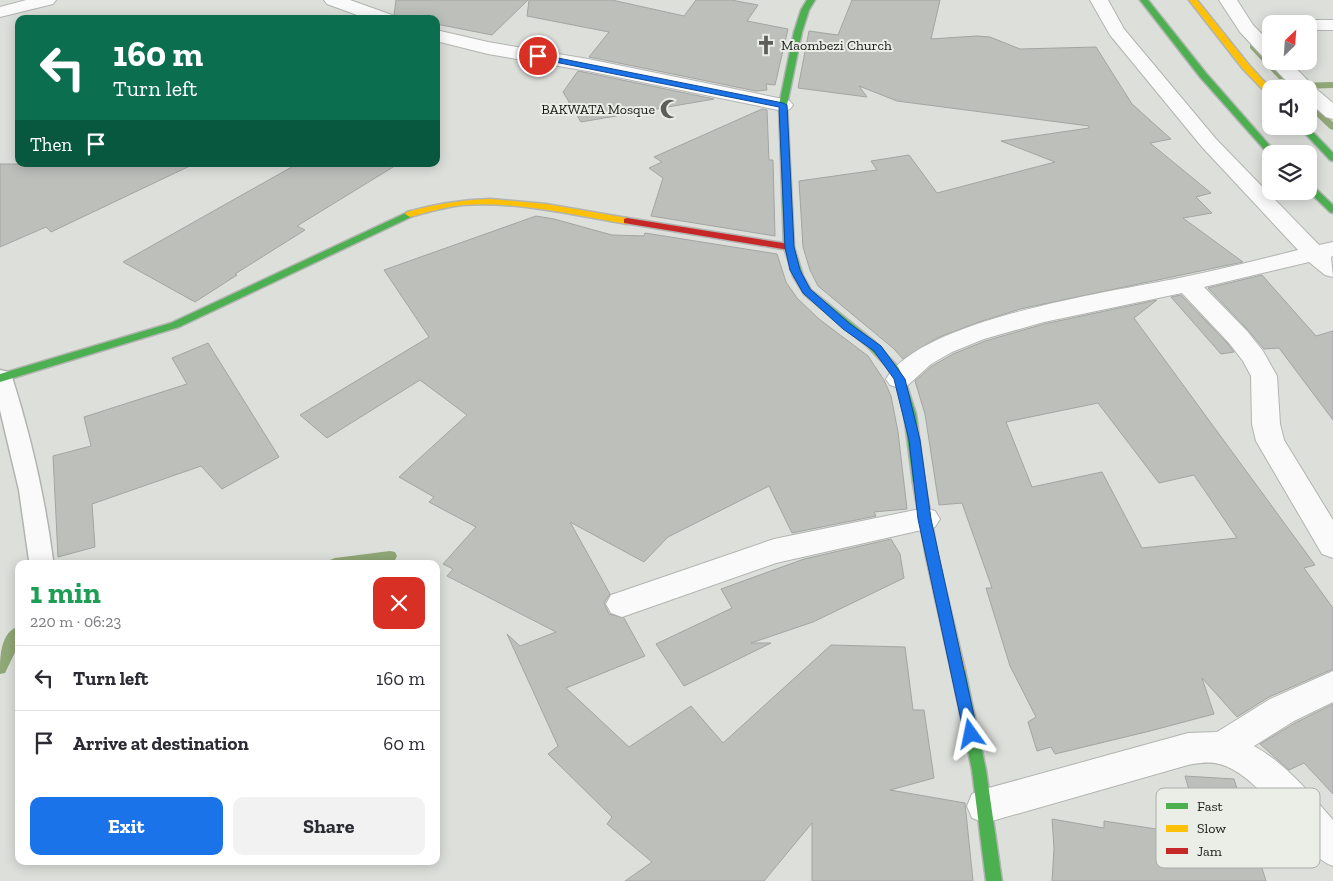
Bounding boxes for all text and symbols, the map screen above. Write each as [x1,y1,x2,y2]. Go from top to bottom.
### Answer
north arrow [1262,15,1318,70]
map controls [1262,15,1317,200]
text: 160 m [113,33,203,75]
church icon: Maombezi Church [755,34,777,56]
icon: left [30,35,95,100]
pin [517,35,559,77]
place label: Maombezi Church [781,37,892,54]
icon: arrive [524,42,552,70]
text: Turn left [113,75,197,102]
button: sound [1262,80,1317,135]
mosque icon: BAKWATA Mosque [659,98,681,120]
place label: BAKWATA Mosque [541,101,655,118]
icon: arrive [82,130,110,158]
text: Then [30,133,72,156]
button: layers [1262,145,1317,200]
text: 1 min [30,575,101,611]
button: close [373,577,425,629]
text: 220 m · 06:23 [30,612,121,631]
icon: left [30,664,58,692]
text: Turn left [73,667,148,690]
text: 160 m [376,667,425,690]
position arrow [944,707,996,759]
icon: arrive [30,729,58,757]
text: Arrive at destination [73,732,249,755]
text: 60 m [383,732,425,755]
legend [1156,788,1320,868]
button: Exit [30,797,223,855]
button: Share [233,797,425,855]
text: Fast [1197,798,1224,815]
text: Slow [1197,820,1226,837]
text: Jam [1197,843,1222,860]

